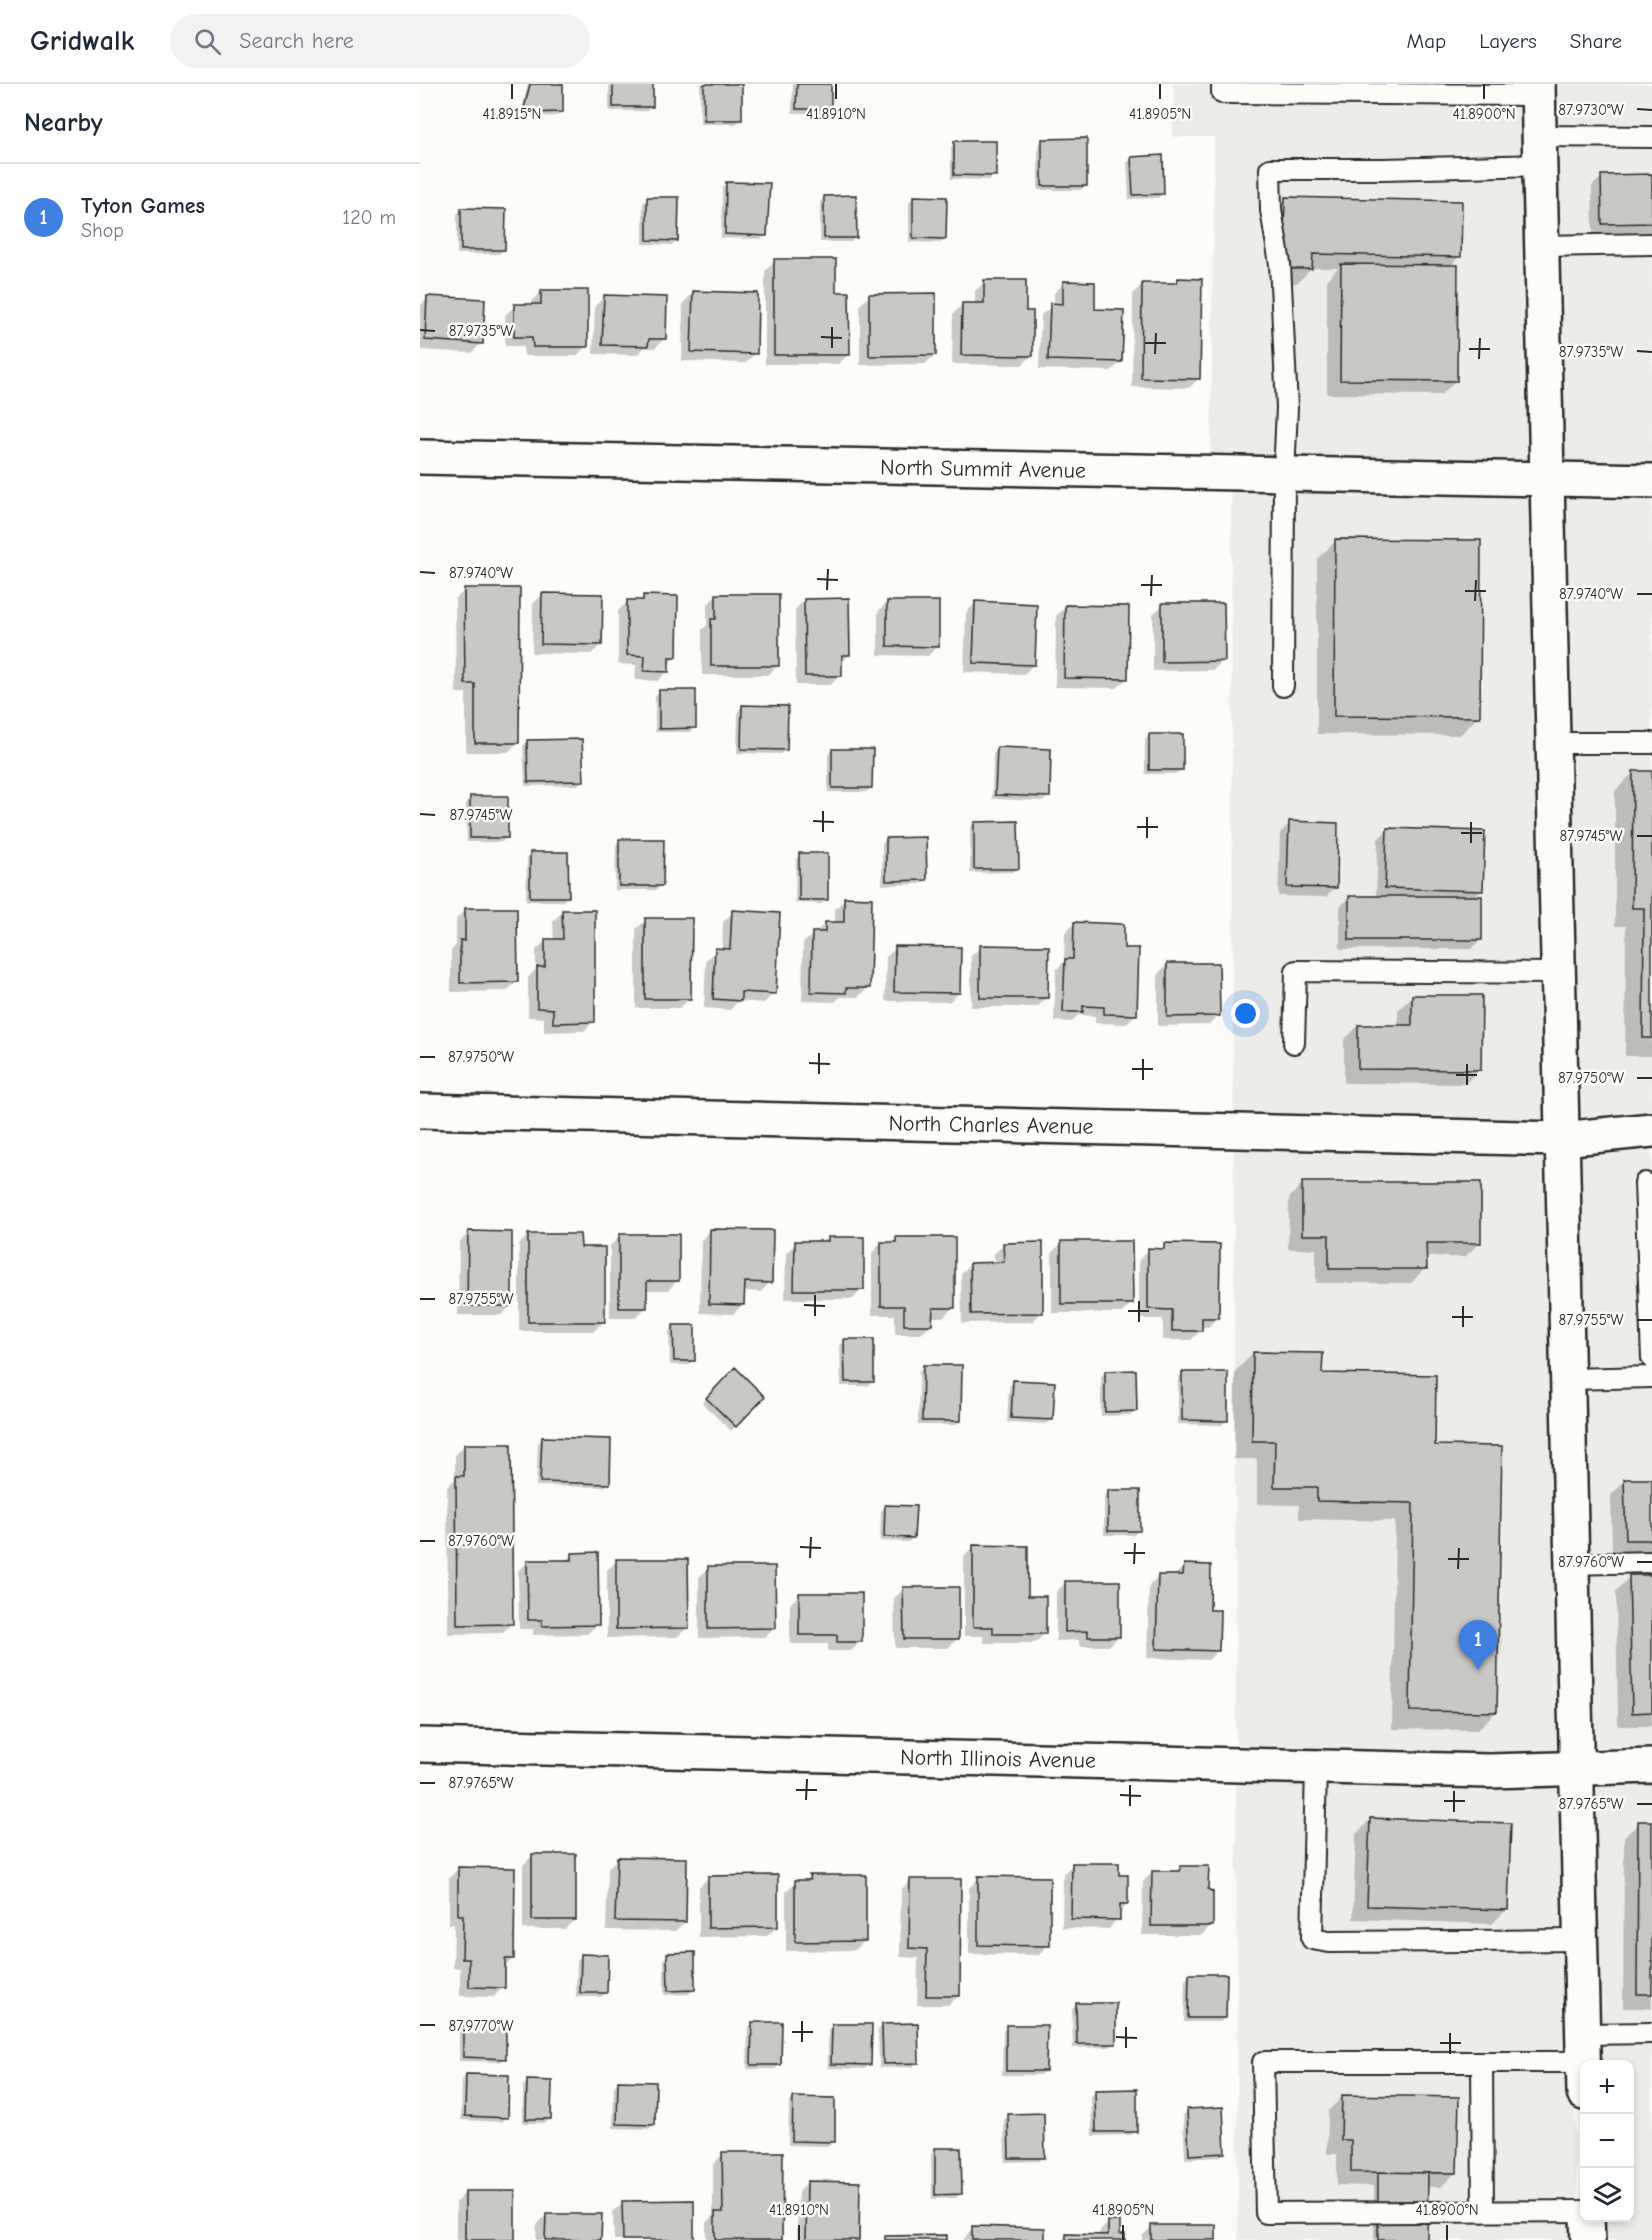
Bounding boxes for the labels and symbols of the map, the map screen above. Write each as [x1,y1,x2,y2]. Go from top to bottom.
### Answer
text: 87.9730°W [1558,101,1624,119]
text: 41.8915°N [483,105,541,123]
text: 41.8910°N [806,105,866,123]
text: 41.8905°N [1129,105,1191,123]
text: 41.8900°N [1452,105,1516,123]
text: 87.9735°W [449,322,513,340]
text: 87.9735°W [1559,343,1623,361]
street label: North Summit Avenue [880,454,1086,484]
text: 87.9740°W [449,564,513,582]
text: 87.9740°W [1559,585,1623,603]
text: 87.9745°W [449,806,513,824]
text: 87.9745°W [1559,827,1623,845]
your location [1231,999,1260,1028]
text: 87.9750°W [448,1048,514,1066]
text: 87.9750°W [1558,1069,1624,1087]
street label: North Charles Avenue [888,1110,1094,1140]
text: 87.9755°W [448,1290,514,1308]
text: 87.9755°W [1558,1311,1624,1329]
text: 87.9760°W [448,1532,514,1550]
text: 87.9760°W [1558,1553,1624,1571]
pin: 1 [1458,1620,1498,1670]
street label: North Illinois Avenue [900,1744,1096,1774]
text: 87.9765°W [448,1774,514,1792]
text: 87.9765°W [1558,1795,1624,1813]
text: 87.9770°W [448,2017,514,2035]
text: 41.8910°N [769,2201,829,2219]
text: 41.8905°N [1092,2201,1154,2219]
text: 41.8900°N [1415,2201,1479,2219]

